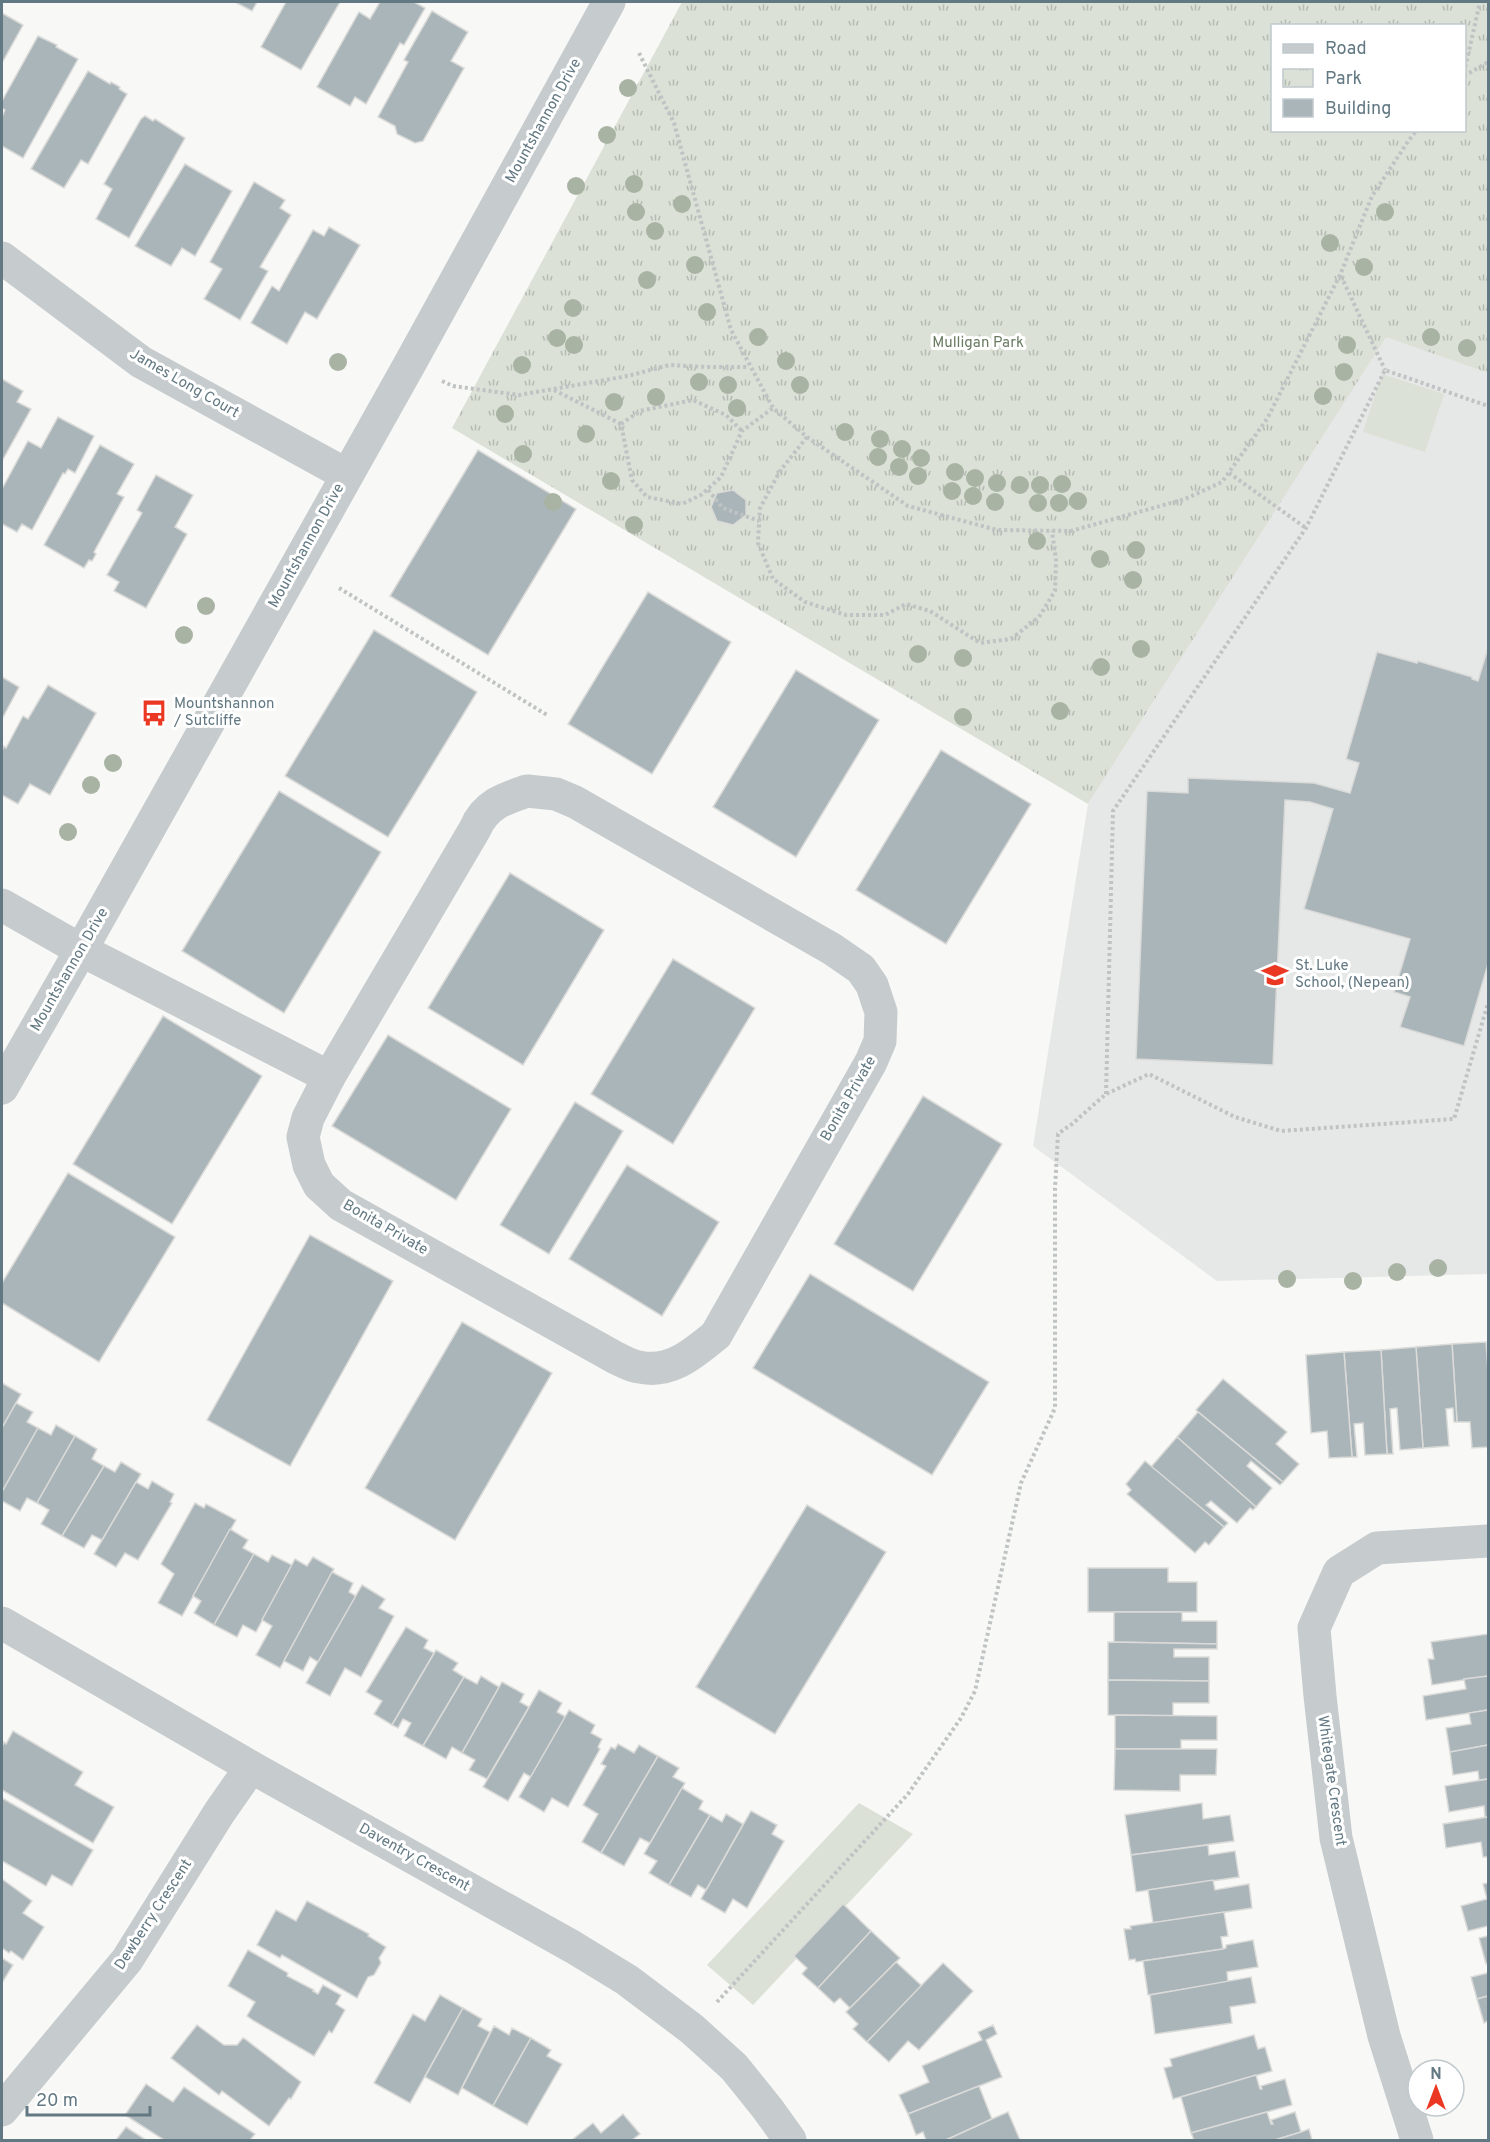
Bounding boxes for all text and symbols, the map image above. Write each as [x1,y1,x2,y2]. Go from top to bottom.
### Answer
legend [1271,24,1466,132]
text: Road [1325,38,1367,61]
street label: Mountshannon Drive [502,55,586,187]
text: Park [1325,68,1362,91]
text: Building [1325,98,1391,121]
park label: Mulligan Park [932,334,1024,353]
street label: James Long Court [126,345,242,423]
street label: Mountshannon Drive [265,480,349,612]
place label: Mountshannon / Sutcliffe [173,695,274,731]
bus stop icon: Mountshannon / Sutcliffe [139,698,169,728]
street label: Mountshannon Drive [27,905,113,1035]
place label: St. Luke School, (Nepean) [1295,957,1410,993]
school or university icon: St. Luke School, (Nepean) [1260,960,1290,990]
street label: Bonita Private [817,1053,881,1145]
street label: Bonita Private [339,1196,431,1260]
street label: Whitegate Crescent [1312,1714,1350,1848]
street label: Daventry Crescent [355,1820,473,1896]
street label: Dewberry Crescent [111,1856,197,1974]
north arrow [1406,2058,1466,2118]
text: N [1430,2065,1442,2085]
scale bar [27,2079,150,2117]
text: 20 m [36,2090,78,2113]

